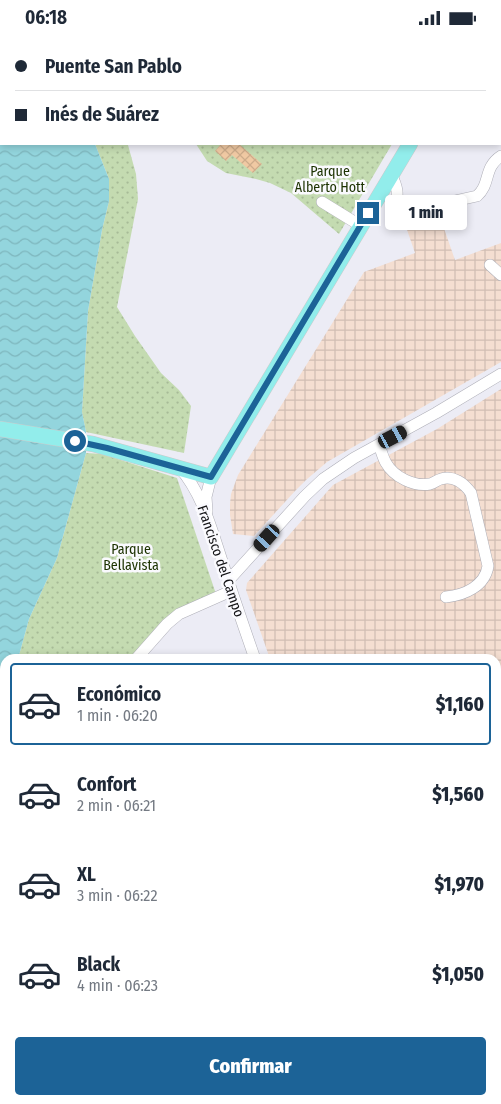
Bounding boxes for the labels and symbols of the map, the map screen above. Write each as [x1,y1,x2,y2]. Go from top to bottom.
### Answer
park label: Parque Alberto Hott [295,163,366,196]
callout: 1 min [386,195,468,231]
route end [357,202,379,224]
car [376,423,409,451]
route start [64,430,86,452]
street label: Francisco del Campo [193,503,248,619]
car [251,522,282,554]
park label: Parque Bellavista [103,541,159,574]

